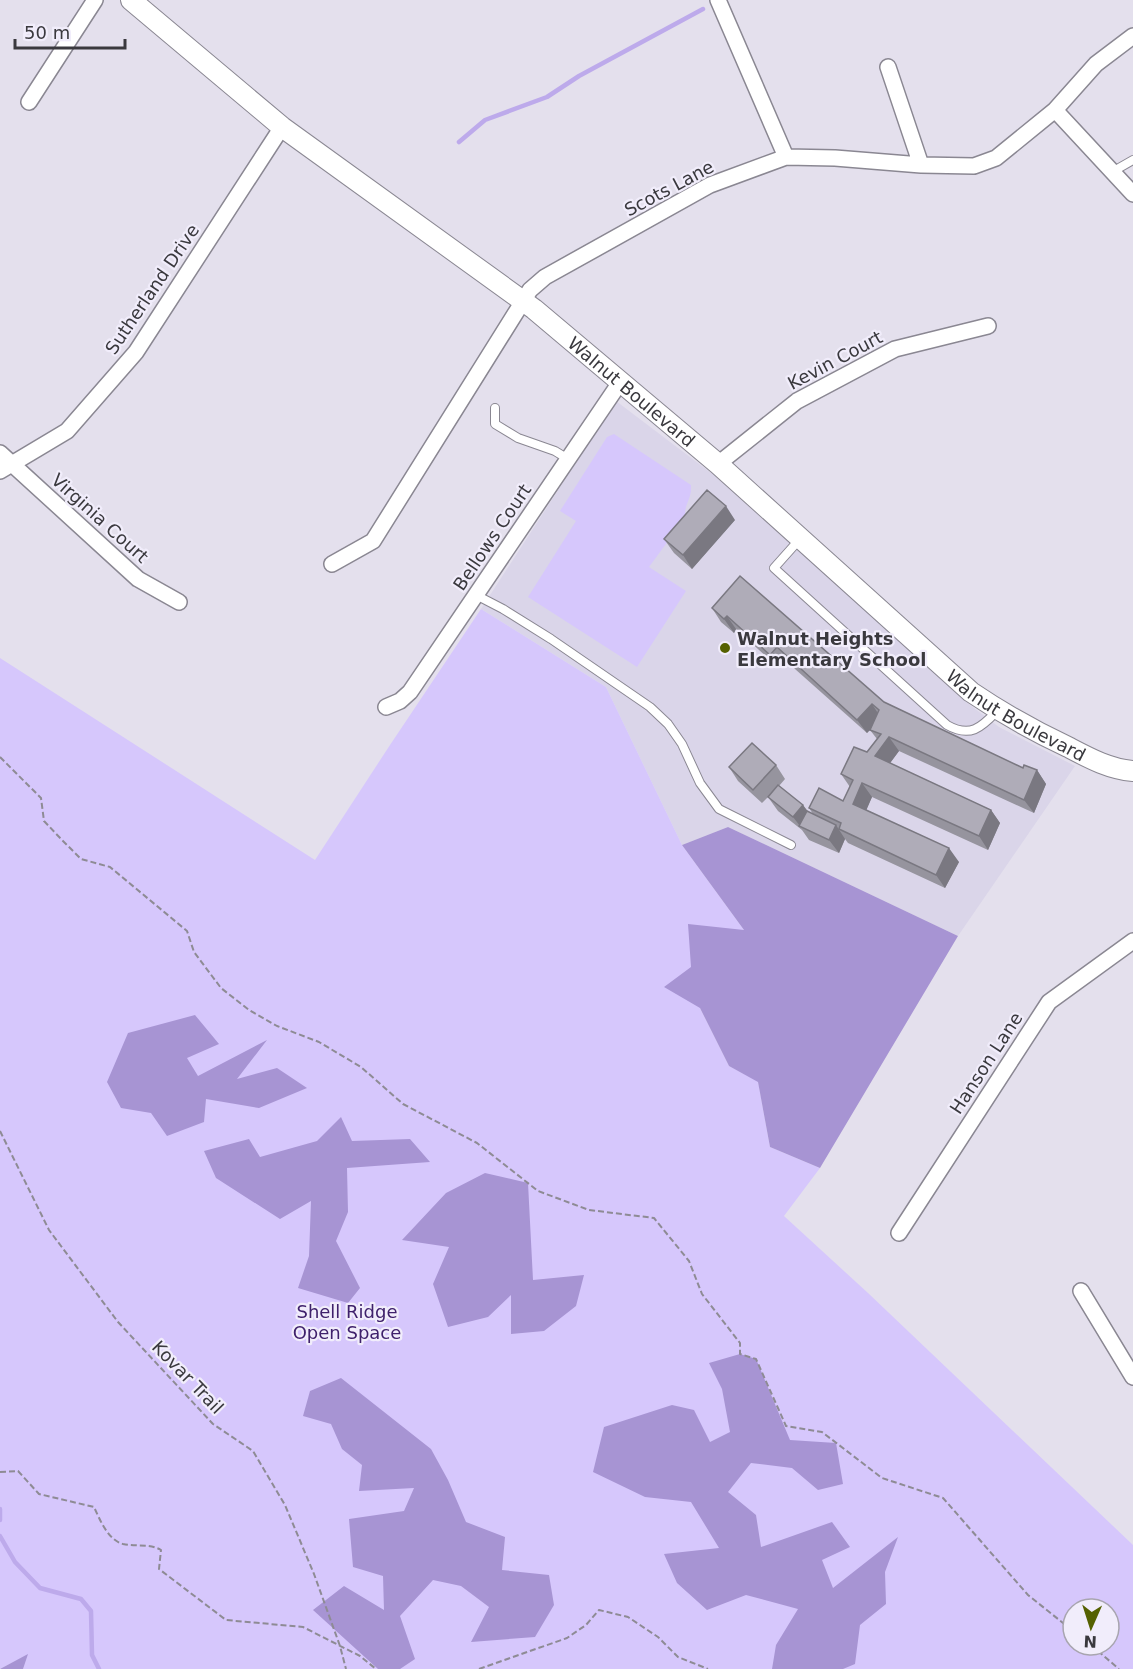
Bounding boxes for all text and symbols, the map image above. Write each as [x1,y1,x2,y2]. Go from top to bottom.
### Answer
scale bar [15,12,124,50]
text: 50 m [24,22,70,43]
street label: Scots Lane [621,156,717,220]
street label: Sutherland Drive [101,220,203,358]
street label: Kevin Court [784,326,886,394]
street label: Walnut Boulevard [564,332,700,451]
street label: Virginia Court [47,469,153,567]
street label: Bellows Court [449,480,535,594]
place label: Walnut Heights Elementary School [737,628,926,670]
marker: Walnut Heights Elementary School [718,641,732,655]
street label: Walnut Boulevard [942,665,1090,765]
street label: Hanson Lane [945,1008,1027,1118]
park label: Shell Ridge Open Space [293,1301,401,1343]
street label: Kovar Trail [148,1336,228,1418]
north arrow [1061,1597,1121,1657]
text: N [1083,1632,1097,1651]

